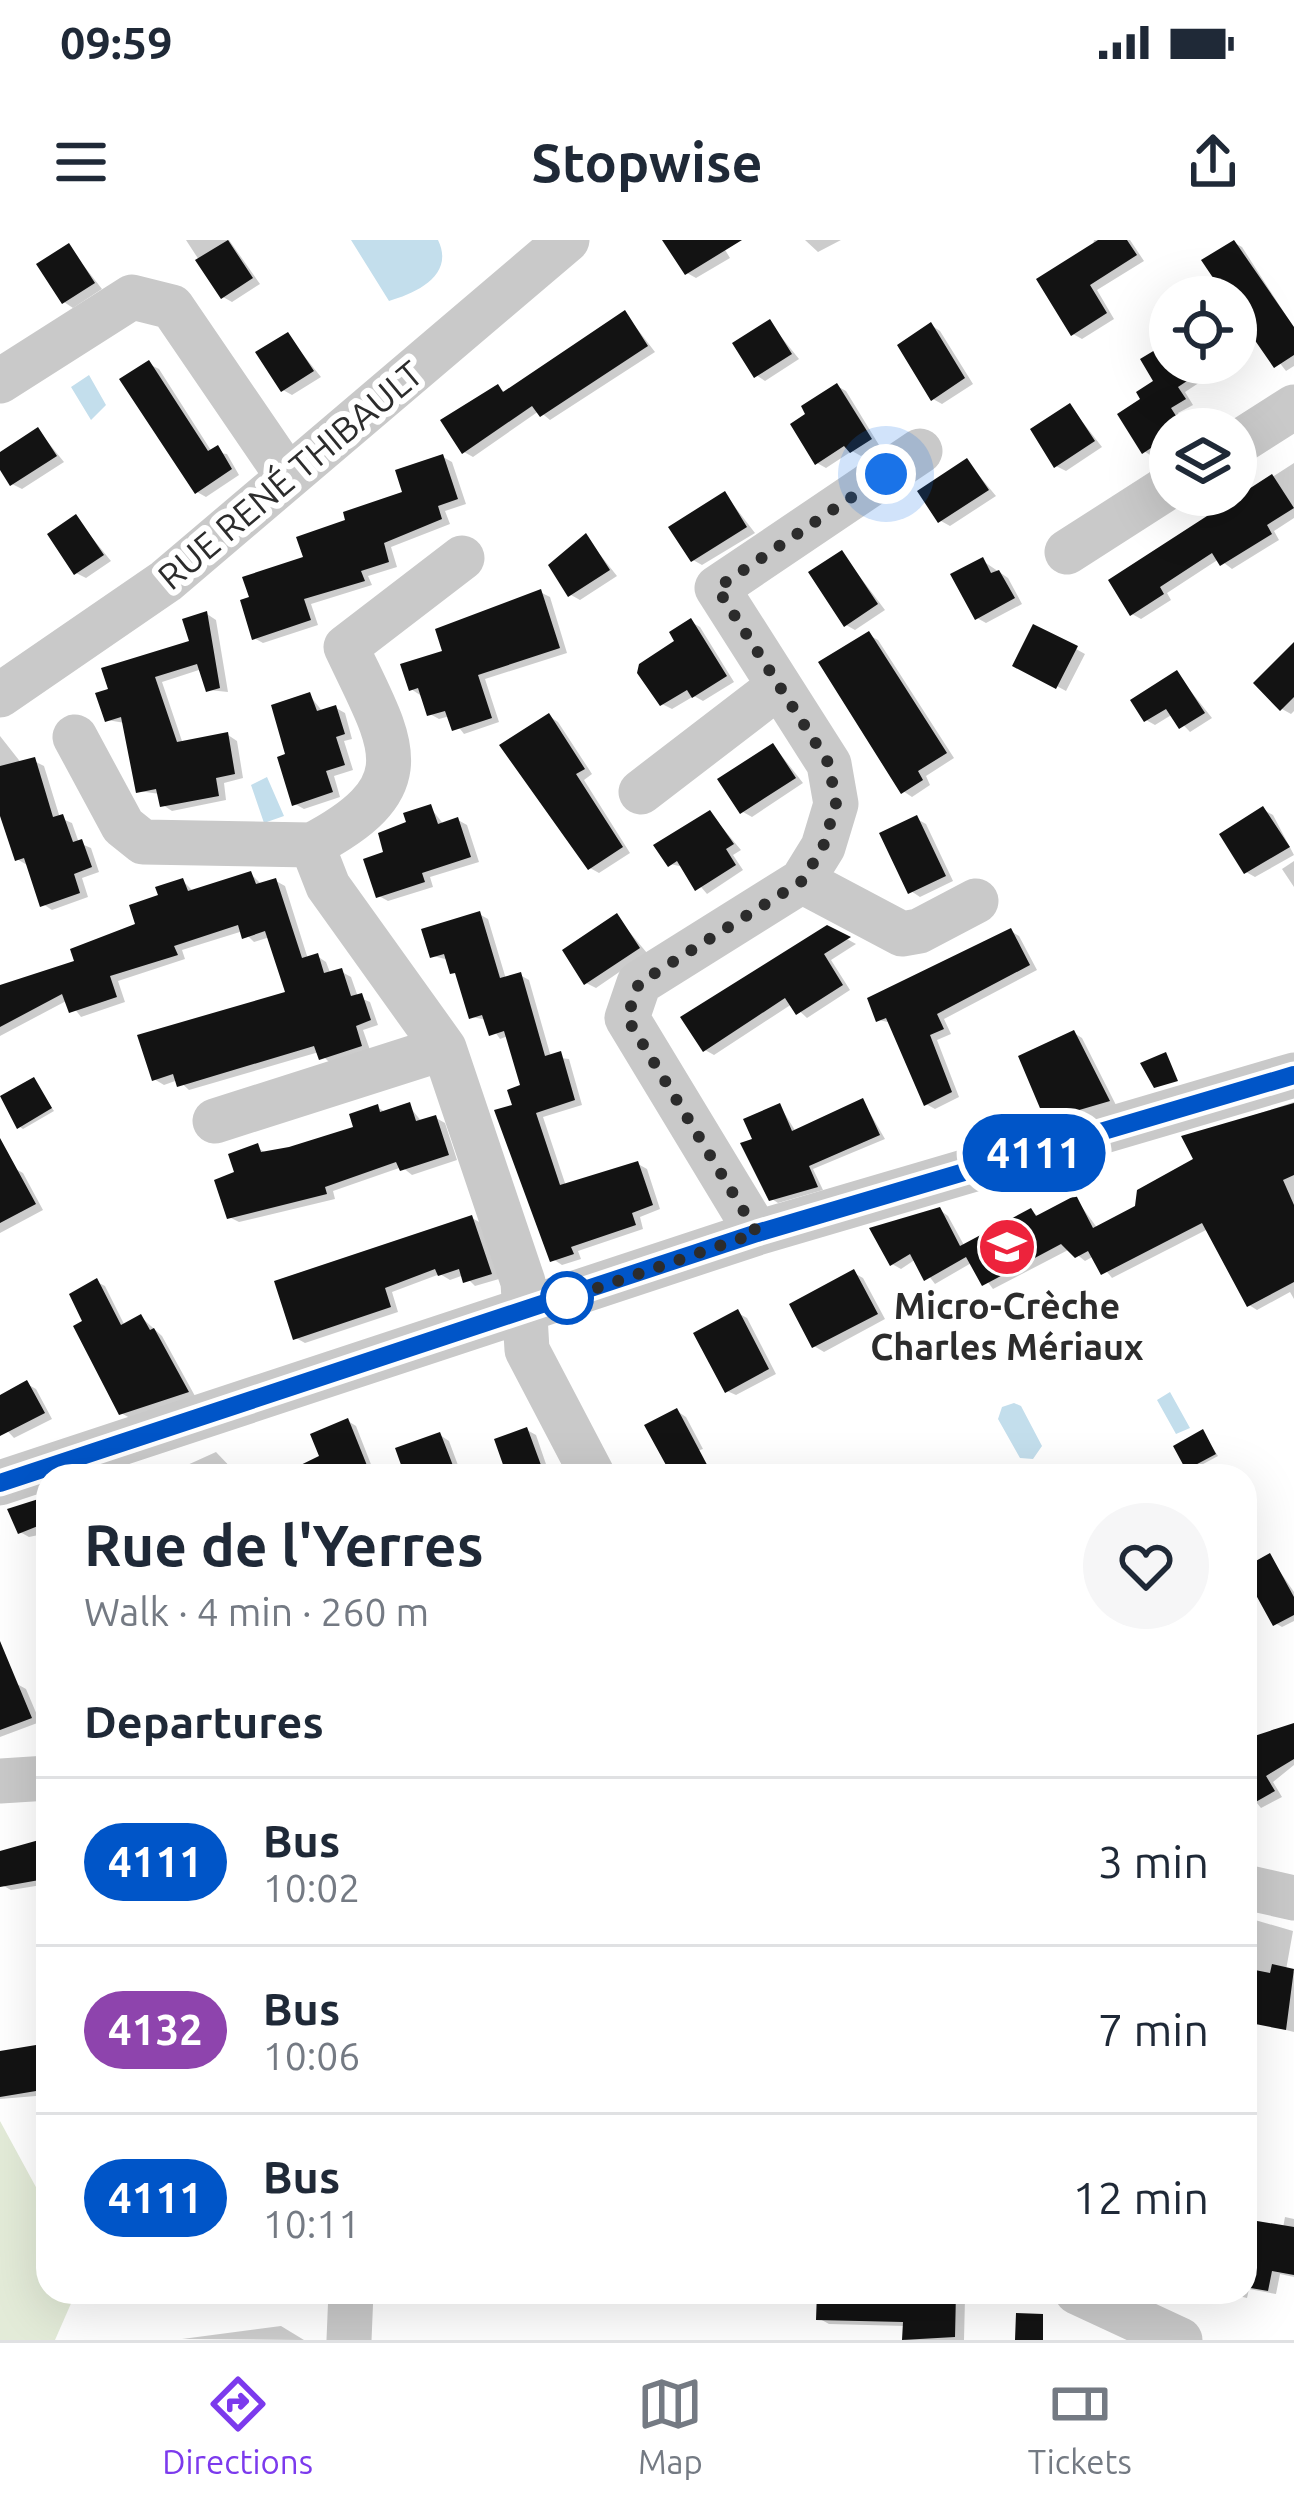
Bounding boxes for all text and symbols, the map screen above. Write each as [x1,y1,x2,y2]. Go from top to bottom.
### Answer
text: 09:59 [60,17,173,68]
icon: menu [48,129,114,195]
icon: share [1180,129,1246,195]
text: Stopwise [531,132,763,192]
map controls [1149,276,1257,516]
button: locate [1149,276,1257,384]
street label: RUE RENÉ THIBAULT [149,352,430,597]
button: layers [1149,408,1257,516]
your location [856,444,916,504]
line badge: 4111 [950,1114,1118,1192]
text: 4111 [987,1129,1081,1176]
school or university icon: Micro-Crèche Charles Mériaux [976,1216,1038,1278]
unlabelled marker [542,1273,592,1323]
place label: Micro-Crèche Charles Mériaux [870,1285,1144,1367]
button: heart [1083,1503,1209,1629]
text: Rue de l'Yerres [84,1513,484,1577]
text: Walk · 4 min · 260 m [84,1590,429,1633]
text: Departures [84,1696,324,1747]
text: Bus [263,1815,340,1866]
text: 3 min [1098,1836,1209,1887]
text: 4111 [108,1838,203,1885]
text: 10:02 [263,1866,360,1909]
text: Bus [263,1983,340,2034]
text: 7 min [1098,2004,1209,2055]
text: 4132 [108,2006,203,2053]
text: 10:06 [263,2034,360,2077]
text: Bus [263,2151,340,2202]
text: 12 min [1072,2172,1209,2223]
text: 4111 [108,2174,203,2221]
text: 10:11 [263,2202,360,2245]
tab: Directions [162,2371,313,2480]
tab: Map [637,2371,703,2480]
tab: Tickets [1028,2371,1132,2480]

